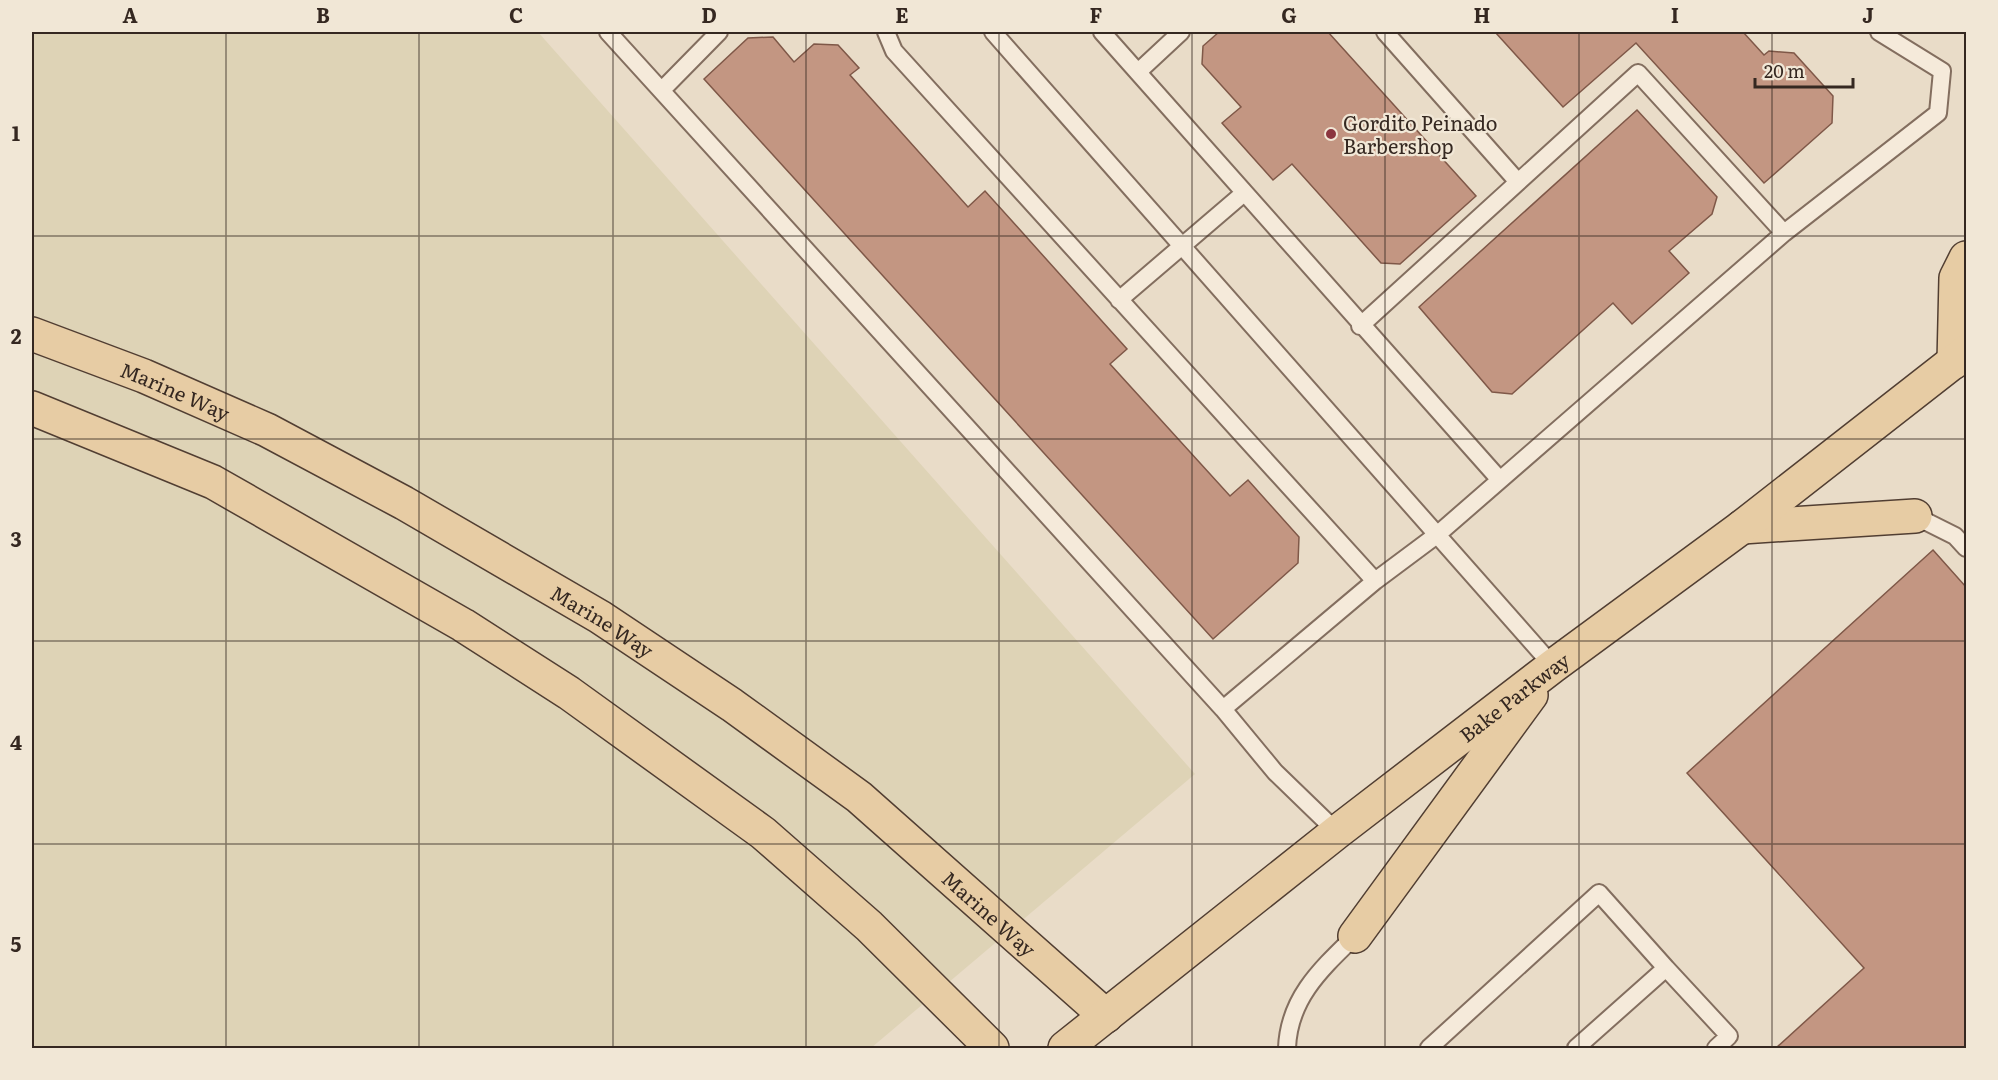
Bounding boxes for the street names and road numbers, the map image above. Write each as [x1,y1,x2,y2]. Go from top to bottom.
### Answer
street label: Marine Way [116,354,235,427]
street label: Marine Way [546,577,661,664]
street label: Bake Parkway [1452,644,1575,748]
street label: Marine Way [936,863,1044,963]

